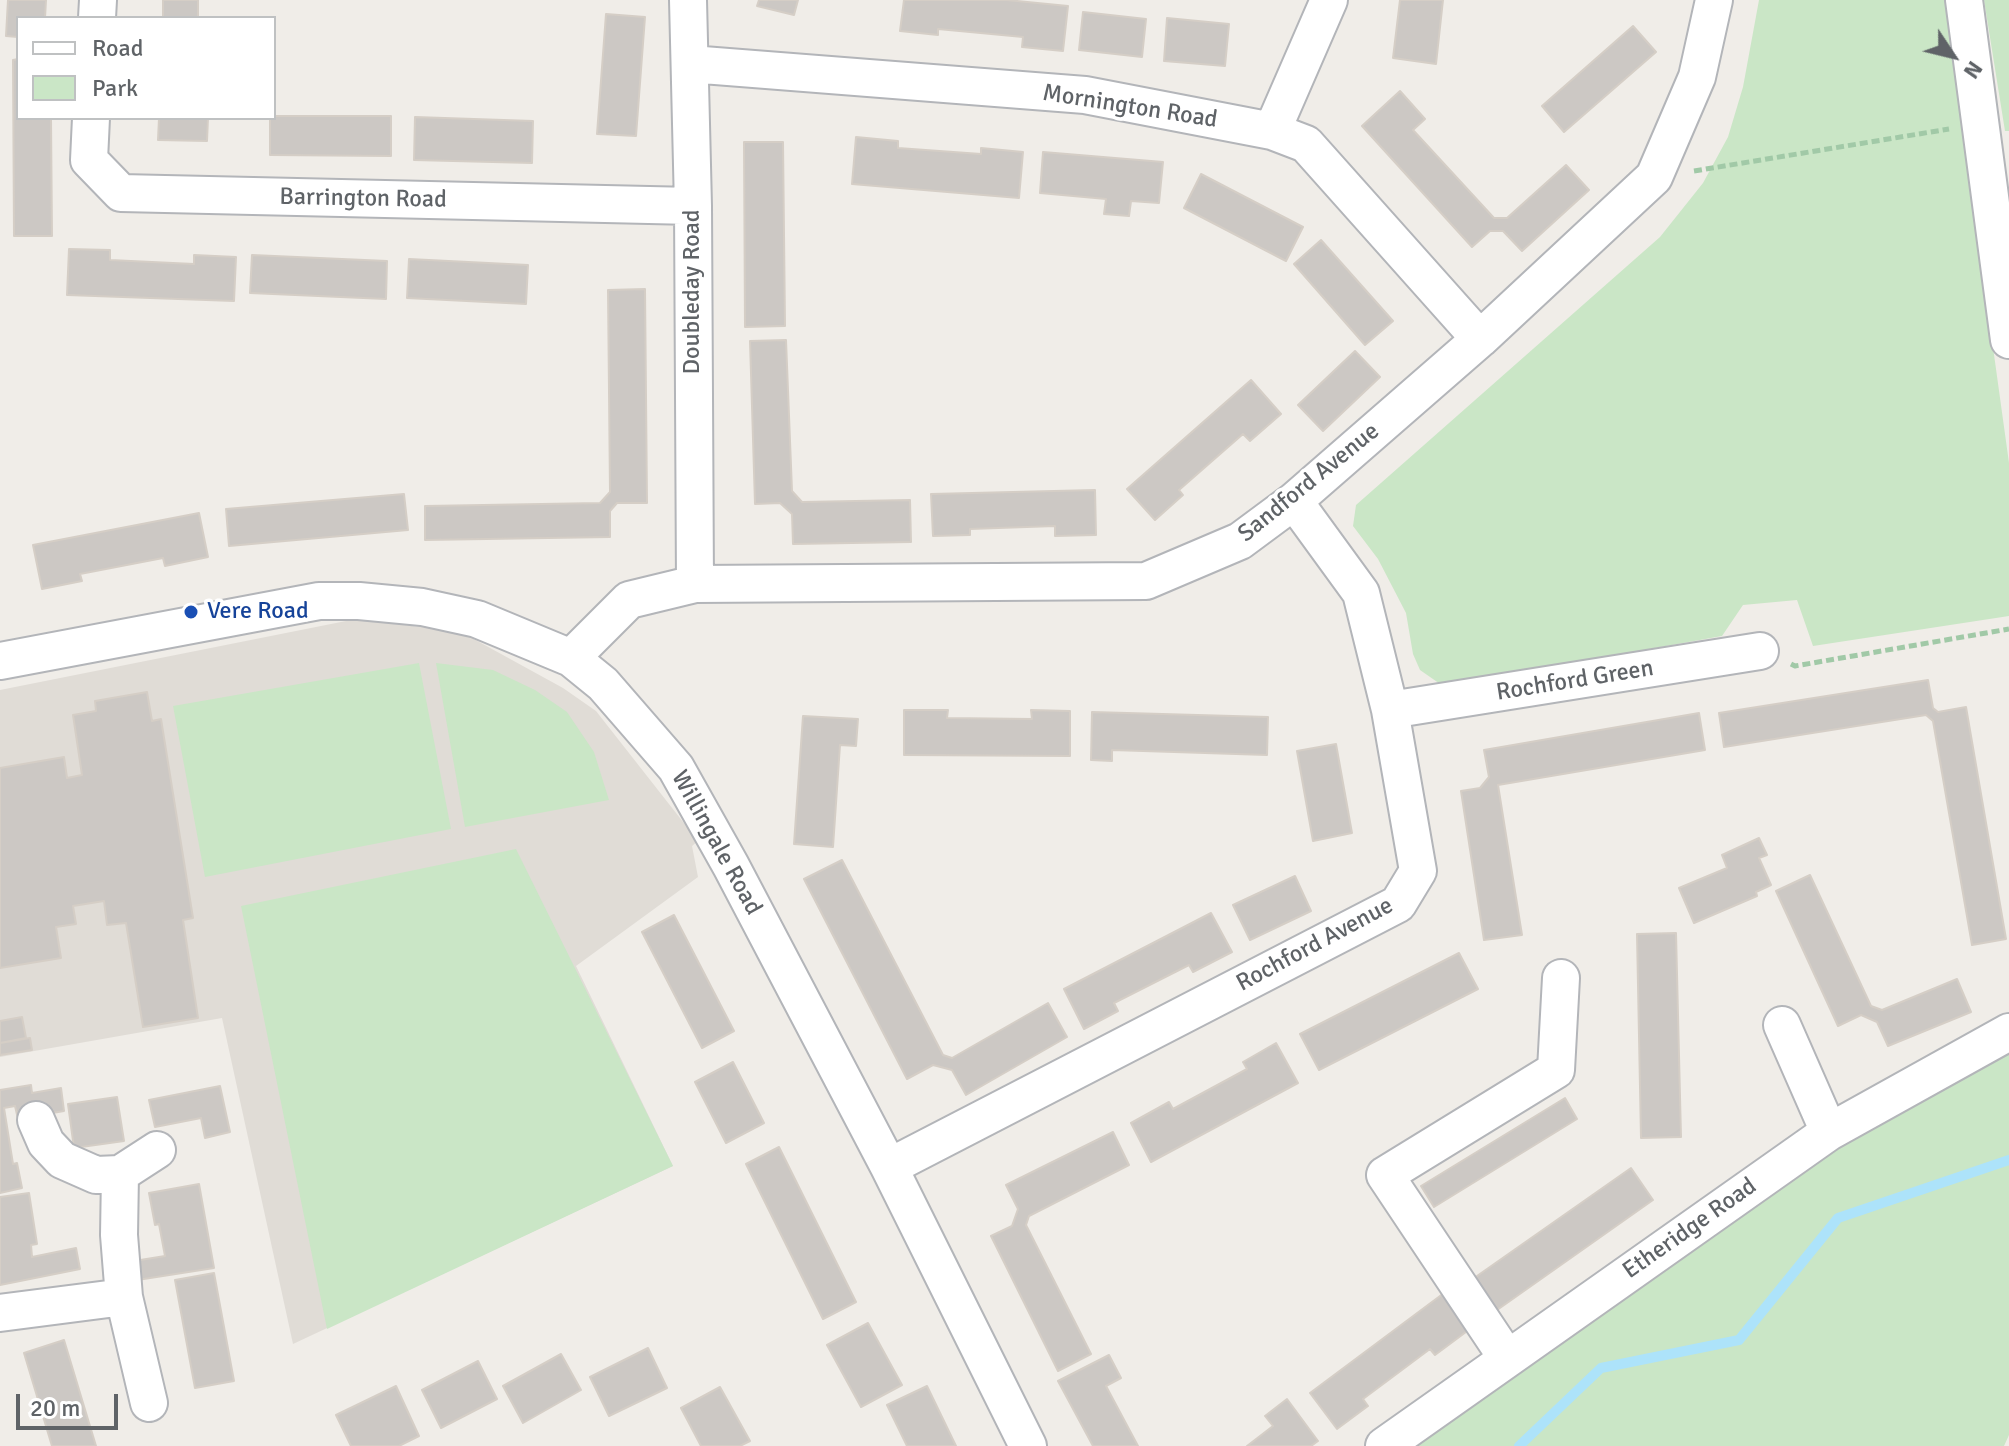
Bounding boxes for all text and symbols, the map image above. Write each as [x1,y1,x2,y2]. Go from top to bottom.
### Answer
legend [16,16,276,120]
north arrow [1913,16,1993,96]
text: Road [92,33,143,63]
text: N [1958,56,1989,84]
text: Park [92,73,138,103]
street label: Mornington Road [1041,79,1219,135]
street label: Barrington Road [279,183,447,215]
street label: Doubleday Road [679,209,707,375]
street label: Sandford Avenue [1233,417,1385,549]
place label: Vere Road [207,598,309,626]
marker: Vere Road [182,603,200,621]
street label: Rochford Green [1494,654,1656,708]
street label: Willingale Road [664,766,768,920]
street label: Rochford Avenue [1232,892,1398,998]
street label: Etheridge Road [1618,1172,1762,1286]
scale bar [20,1378,122,1428]
text: 20 m [30,1393,80,1423]

